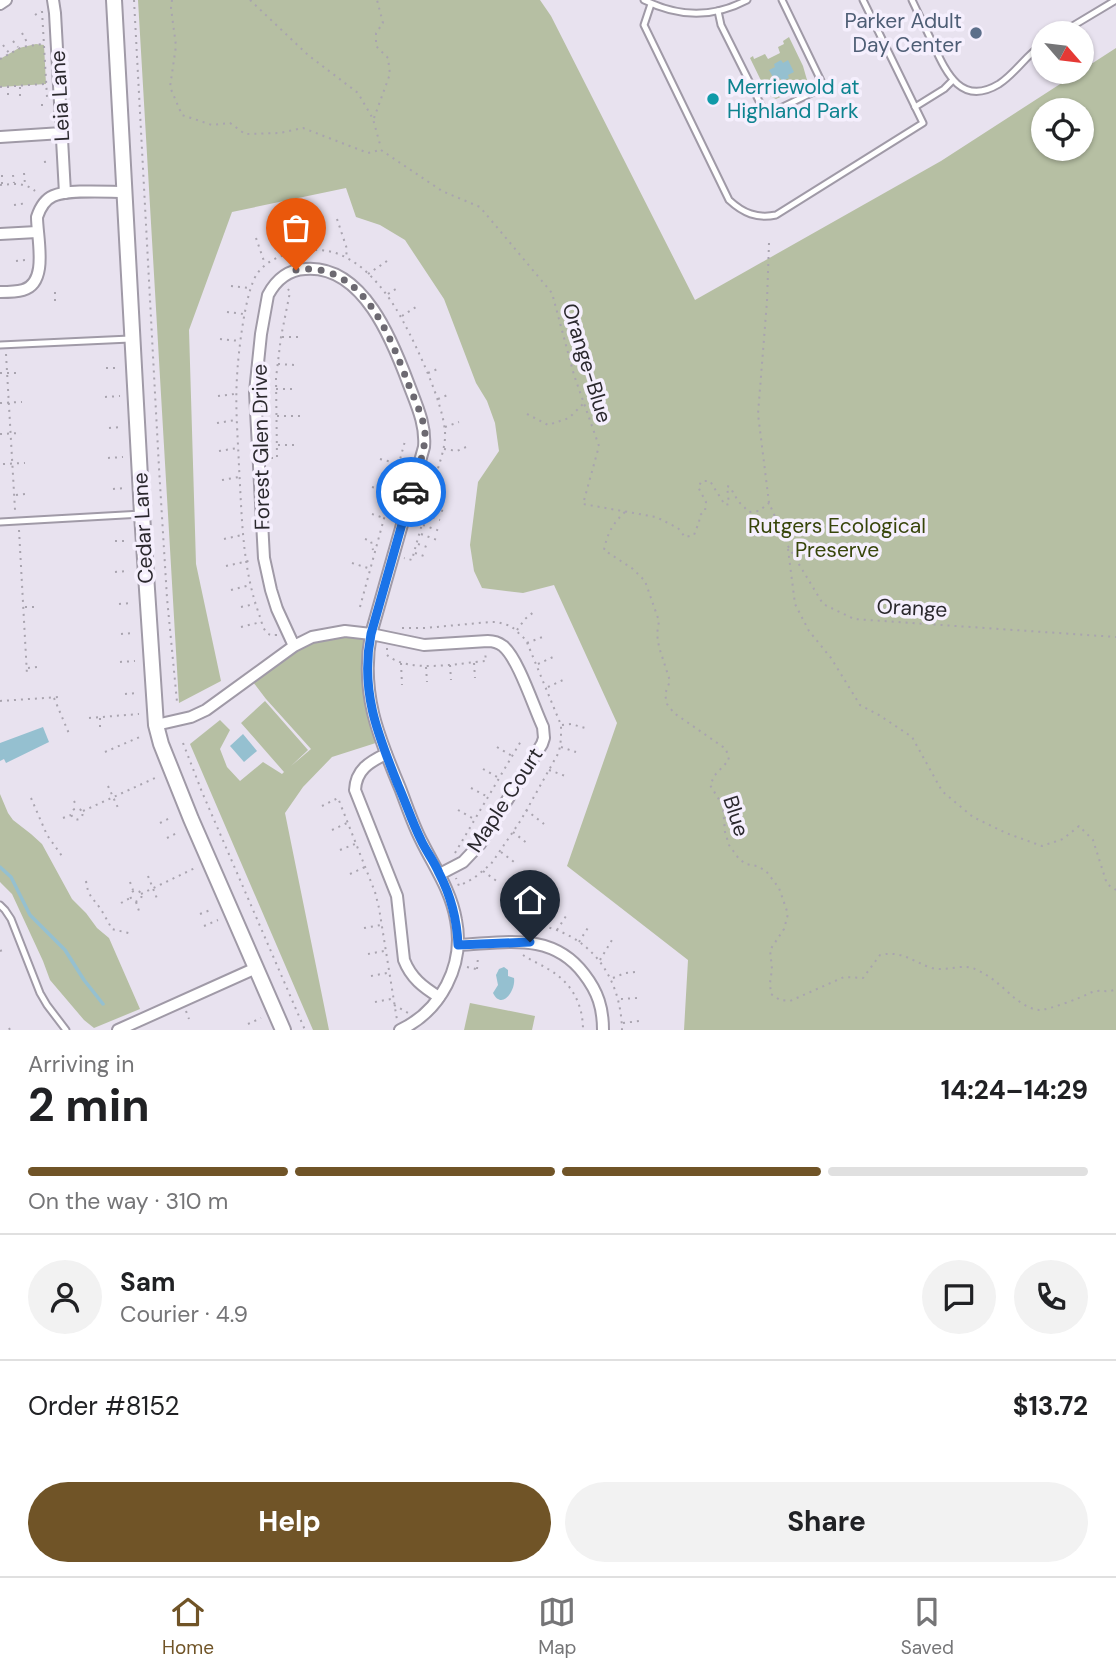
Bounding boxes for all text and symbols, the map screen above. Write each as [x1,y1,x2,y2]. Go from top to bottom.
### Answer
place label: Parker Adult Day Center [845,7,962,59]
north arrow [1031,21,1094,84]
map controls [1031,21,1094,161]
marker: Parker Adult Day Center [968,25,984,41]
street label: Leia Lane [44,50,76,142]
place label: Merriewold at Highland Park [727,73,860,125]
marker: Merriewold at Highland Park [705,91,721,107]
button: locate [1031,98,1094,161]
pin [266,198,326,270]
icon: bag [277,209,315,247]
street label: Orange-Blue [556,300,618,426]
street label: Forest Glen Drive [246,364,276,530]
courier [376,457,446,527]
street label: Cedar Lane [126,472,160,584]
icon: car [392,473,430,511]
park label: Rutgers Ecological Preserve [748,512,926,564]
street label: Orange [876,592,948,624]
street label: Maple Court [461,742,549,858]
street label: Blue [716,792,756,840]
pin [500,870,560,942]
icon: home [511,881,549,919]
text: Arriving in [28,1049,134,1079]
text: 14:24–14:29 [941,1073,1088,1107]
text: 2 min [28,1075,150,1135]
text: On the way · 310 m [28,1186,228,1216]
button: person [28,1260,102,1334]
button: chat [922,1260,996,1334]
button: phone [1014,1260,1088,1334]
text: Sam [120,1265,175,1299]
text: Courier · 4.9 [120,1299,248,1329]
text: Order #8152 [28,1389,180,1423]
text: $13.72 [1013,1389,1088,1423]
button: Help [28,1482,551,1562]
button: Share [565,1482,1088,1562]
tab: Home [162,1593,214,1660]
tab: Map [538,1593,576,1660]
tab: Saved [901,1593,954,1660]

